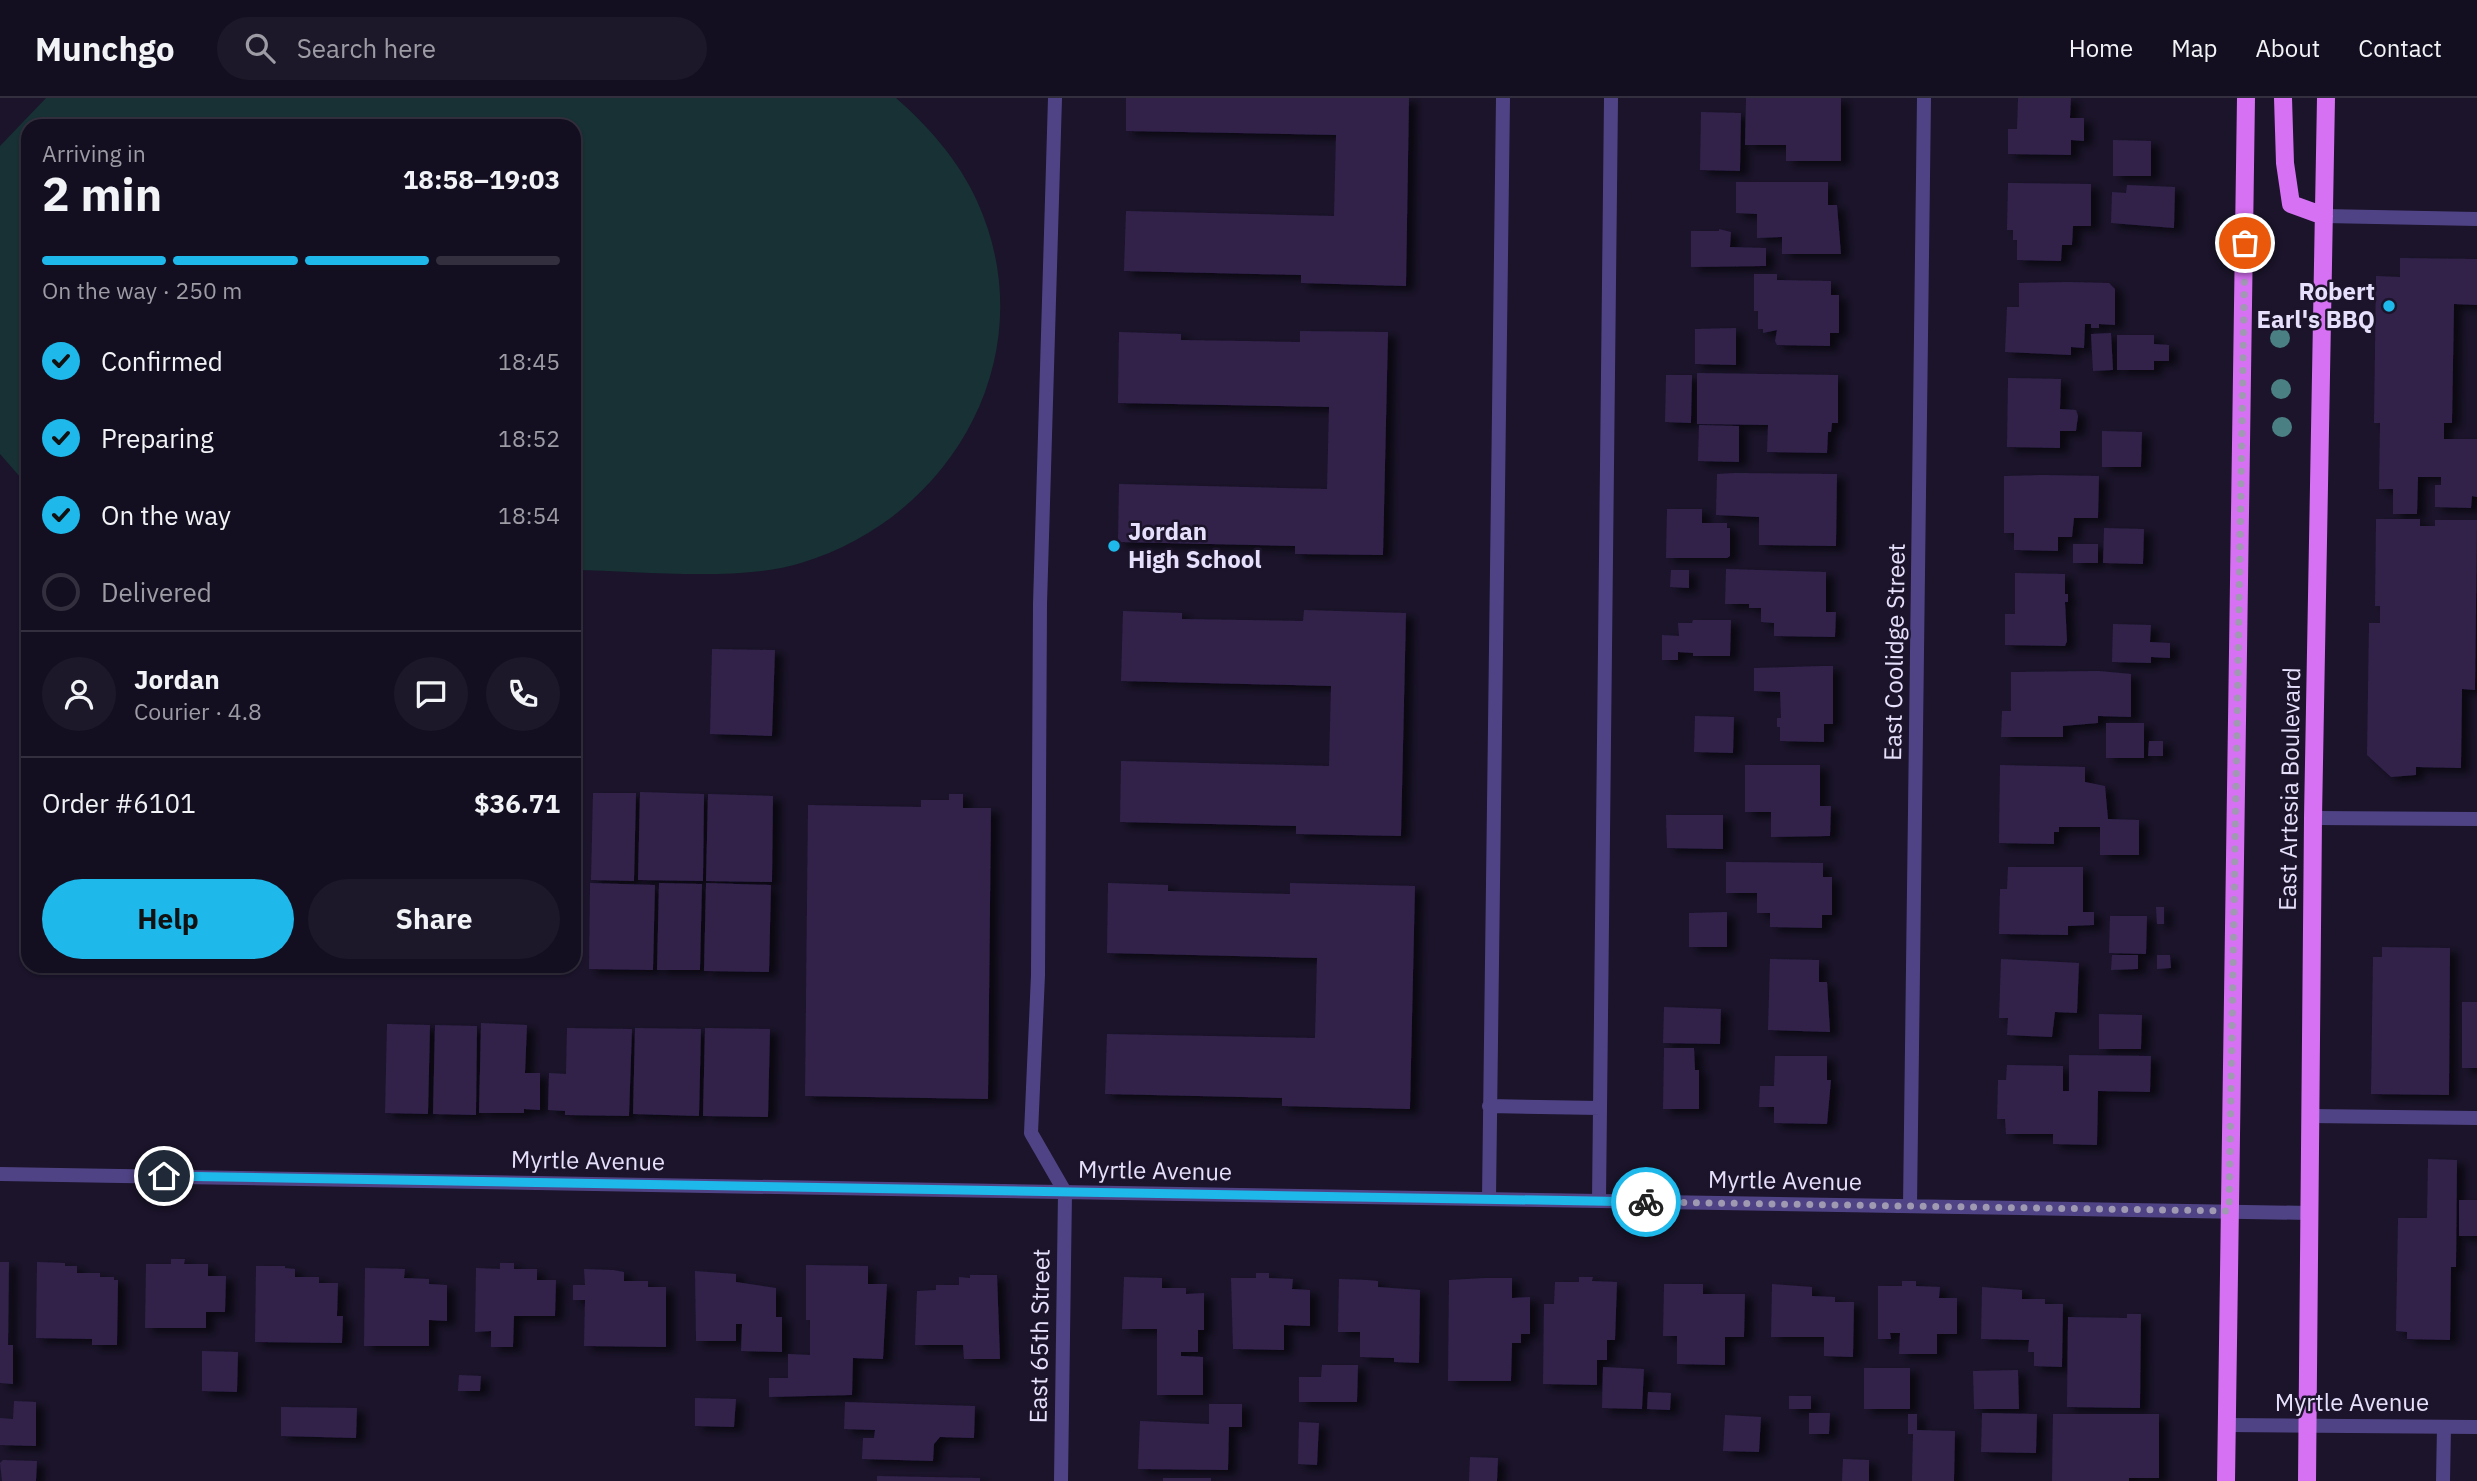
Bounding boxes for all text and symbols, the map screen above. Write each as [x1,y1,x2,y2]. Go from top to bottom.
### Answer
search box [217,17,707,80]
text: Munchgo [35,27,175,70]
icon: search [241,29,279,67]
text: Search here [297,31,436,65]
text: Home [2069,32,2133,64]
text: Map [2171,32,2217,64]
text: About [2255,32,2320,64]
text: Contact [2358,32,2442,64]
text: Arriving in [42,138,146,168]
text: 18:58–19:03 [403,162,560,196]
text: 2 min [42,164,162,224]
pin [2215,213,2275,273]
icon: bag [2226,224,2264,262]
text: On the way · 250 m [42,275,242,305]
place label: Robert Earl's BBQ [2256,275,2375,335]
marker: Robert Earl's BBQ [2381,298,2397,314]
icon: check [42,342,80,380]
text: Confirmed [101,344,223,378]
text: 18:45 [498,346,560,376]
icon: check [42,419,80,457]
text: Preparing [101,421,214,455]
text: 18:52 [498,423,560,453]
icon: check [42,496,80,534]
text: On the way [101,498,231,532]
text: 18:54 [498,500,560,530]
place label: Jordan High School [1128,515,1262,575]
marker: Jordan High School [1106,538,1122,554]
street label: East Coolidge Street [1876,543,1912,761]
text: Delivered [101,575,212,609]
button: person [42,657,116,731]
button: chat [394,657,468,731]
button: phone [486,657,560,731]
text: Jordan [134,662,220,696]
street label: East Artesia Boulevard [2271,667,2307,911]
text: Courier · 4.8 [134,696,262,726]
text: Order #6101 [42,786,196,820]
text: $36.71 [474,786,560,820]
button: Help [42,879,294,959]
button: Share [308,879,560,959]
street label: Myrtle Avenue [511,1143,665,1177]
pin [134,1146,194,1206]
street label: Myrtle Avenue [1078,1153,1232,1187]
icon: home [145,1157,183,1195]
street label: Myrtle Avenue [1708,1163,1862,1197]
courier [1611,1167,1681,1237]
icon: bike [1627,1183,1665,1221]
street label: East 65th Street [1021,1248,1057,1424]
street label: Myrtle Avenue [2275,1386,2429,1418]

